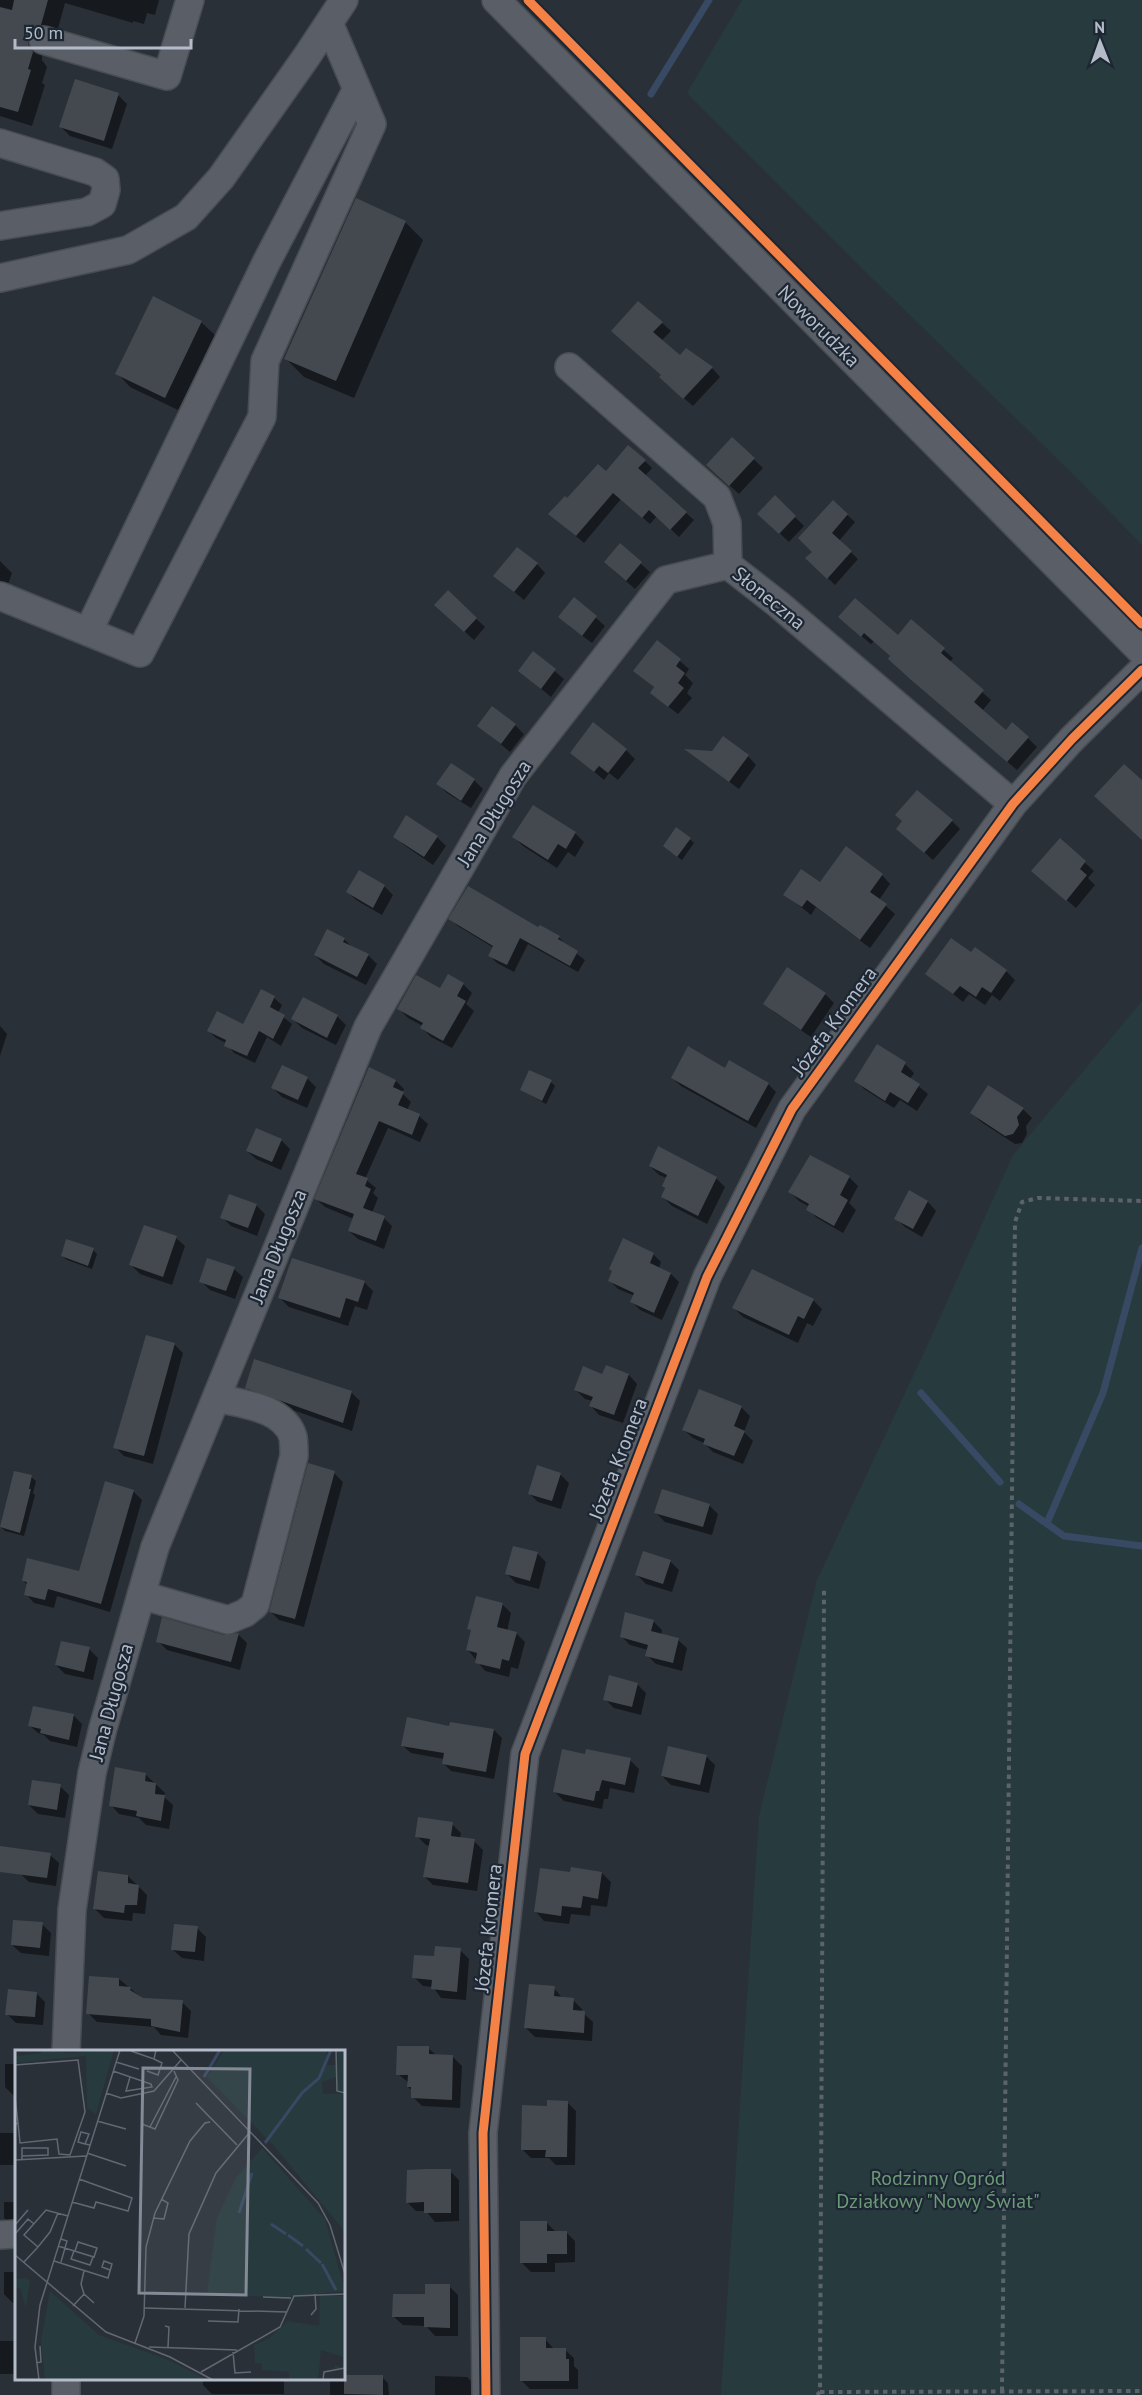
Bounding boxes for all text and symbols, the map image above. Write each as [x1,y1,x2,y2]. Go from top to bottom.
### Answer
scale bar [15,12,190,50]
north arrow [1070,12,1130,72]
text: N [1094,17,1105,37]
text: 50 m [24,21,63,44]
street label: Noworudzka [772,279,866,373]
street label: Słoneczna [727,561,811,635]
street label: Jana Długosza [451,755,537,872]
street label: Józefa Kromera [785,961,882,1082]
street label: Jana Długosza [243,1185,313,1308]
street label: Józefa Kromera [582,1394,653,1525]
street label: Jana Długosza [83,1640,139,1764]
street label: Józefa Kromera [468,1863,508,1994]
inset map [15,2050,345,2380]
park label: Rodzinny Ogród Działkowy "Nowy Świat" [836,2165,1040,2214]

